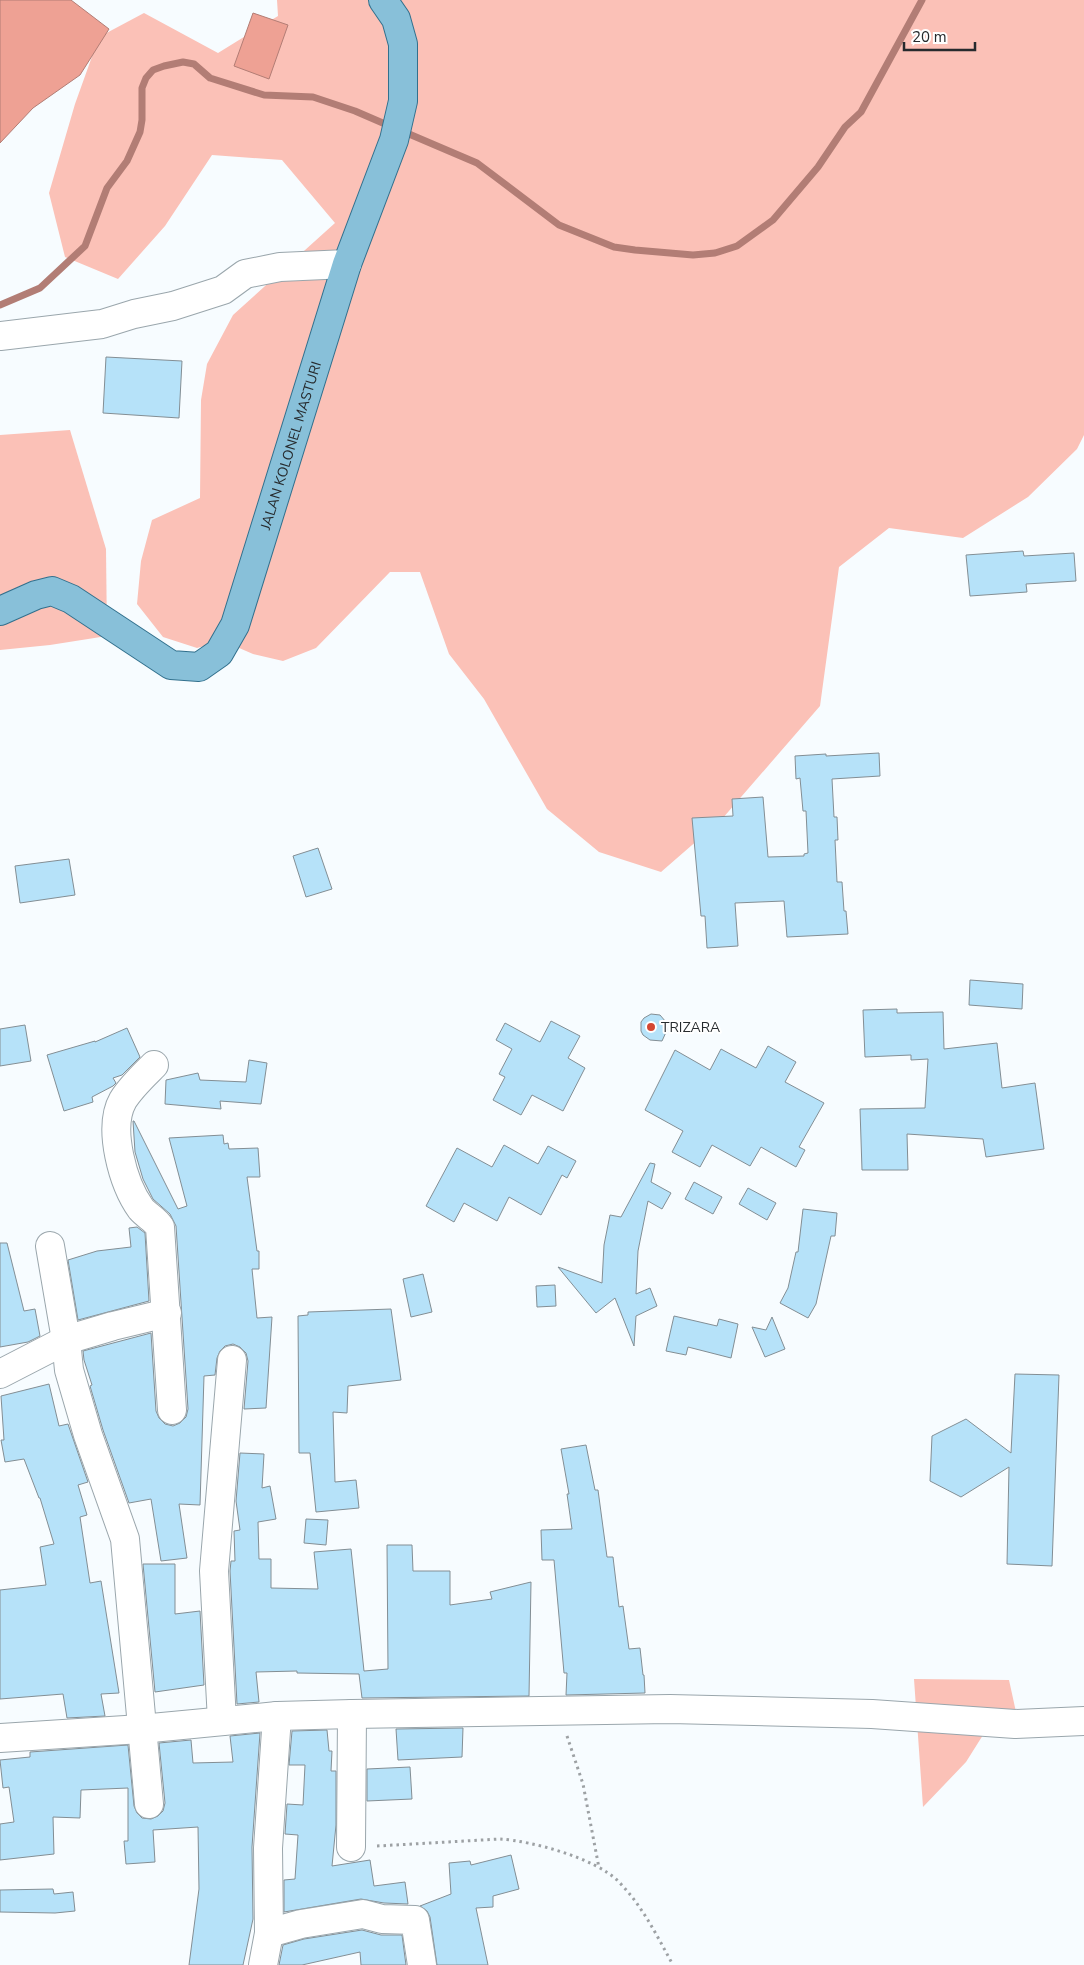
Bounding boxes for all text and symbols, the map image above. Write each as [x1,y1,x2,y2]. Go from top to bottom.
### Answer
scale bar [904,20,975,52]
text: 20 m [912,27,947,47]
street label: JALAN KOLONEL MASTURI [256,359,326,533]
place label: TRIZARA [661,1018,720,1037]
marker: TRIZARA [645,1021,657,1033]

